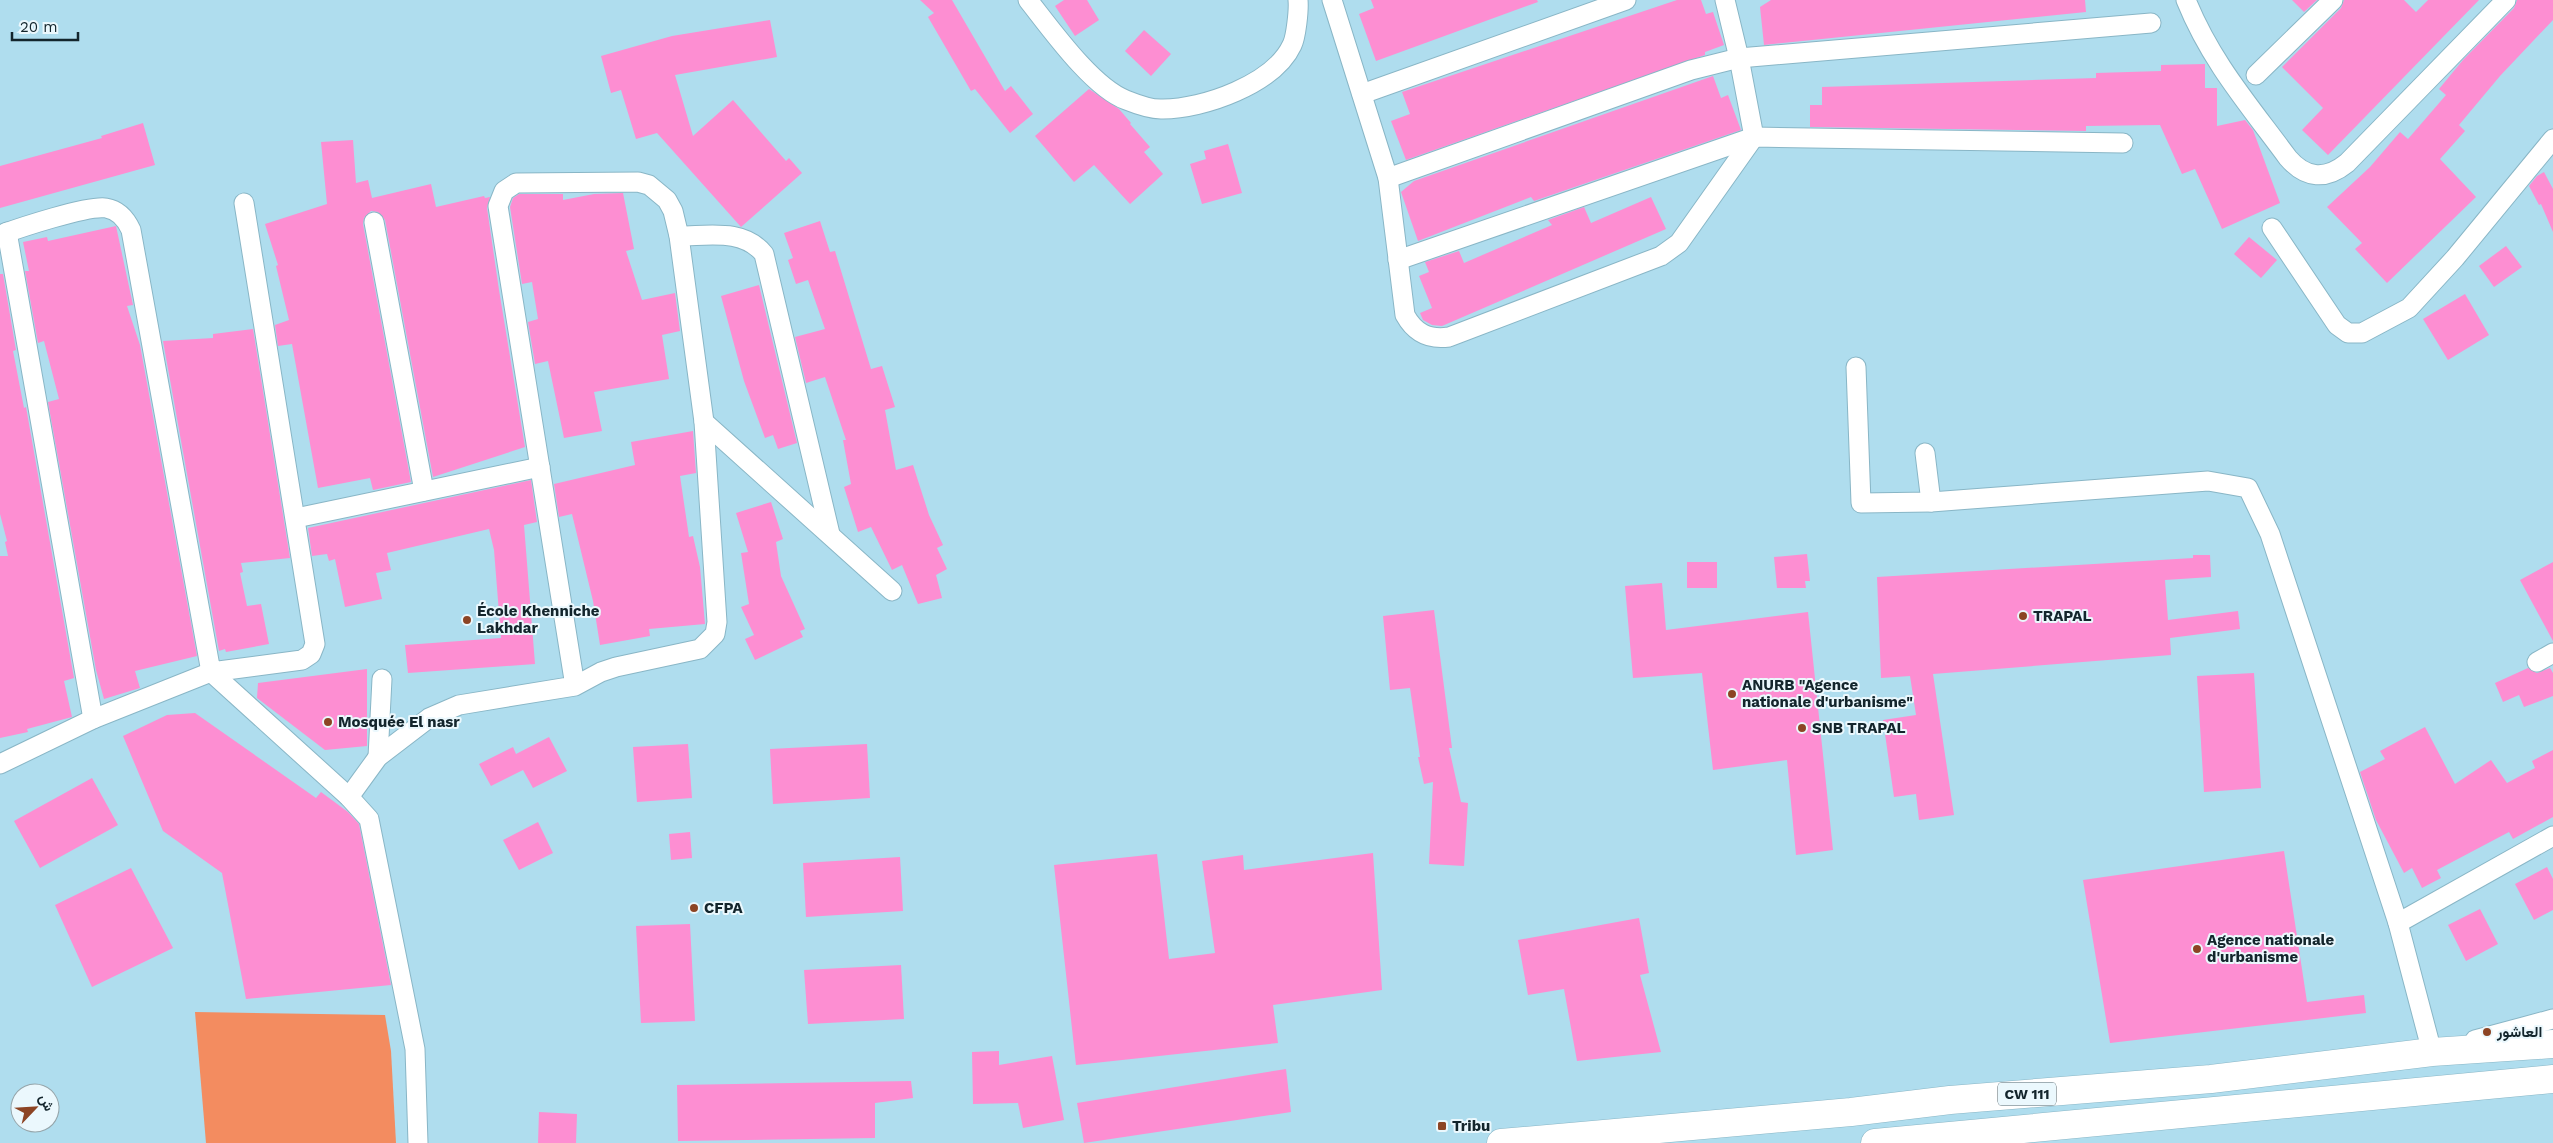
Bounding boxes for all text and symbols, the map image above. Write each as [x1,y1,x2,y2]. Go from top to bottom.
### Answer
scale bar [12,10,79,42]
text: 20 m [20,18,58,36]
place label: École Khenniche Lakhdar [477,602,600,637]
place label: TRAPAL [2033,607,2091,625]
marker: TRAPAL [2017,610,2029,622]
marker: École Khenniche Lakhdar [461,614,473,626]
place label: ANURB "Agence nationale d'urbanisme" [1742,676,1913,711]
marker: ANURB "Agence nationale d'urbanisme" [1726,688,1738,700]
place label: Mosquée El nasr [338,713,460,731]
marker: Mosquée El nasr [322,716,334,728]
place label: SNB TRAPAL [1812,719,1906,737]
marker: SNB TRAPAL [1796,722,1808,734]
place label: CFPA [704,899,743,917]
marker: CFPA [688,902,700,914]
place label: Agence nationale d'urbanisme [2207,931,2335,966]
marker: Agence nationale d'urbanisme [2191,943,2203,955]
place label: العاشور [2496,1023,2542,1041]
marker: العاشور [2481,1026,2493,1038]
road number: CW 111 [1998,1082,2056,1106]
north arrow [10,1083,60,1133]
text: ش [35,1091,58,1114]
place label: Tribu [1452,1117,1490,1135]
marker: Tribu [1436,1120,1448,1132]

